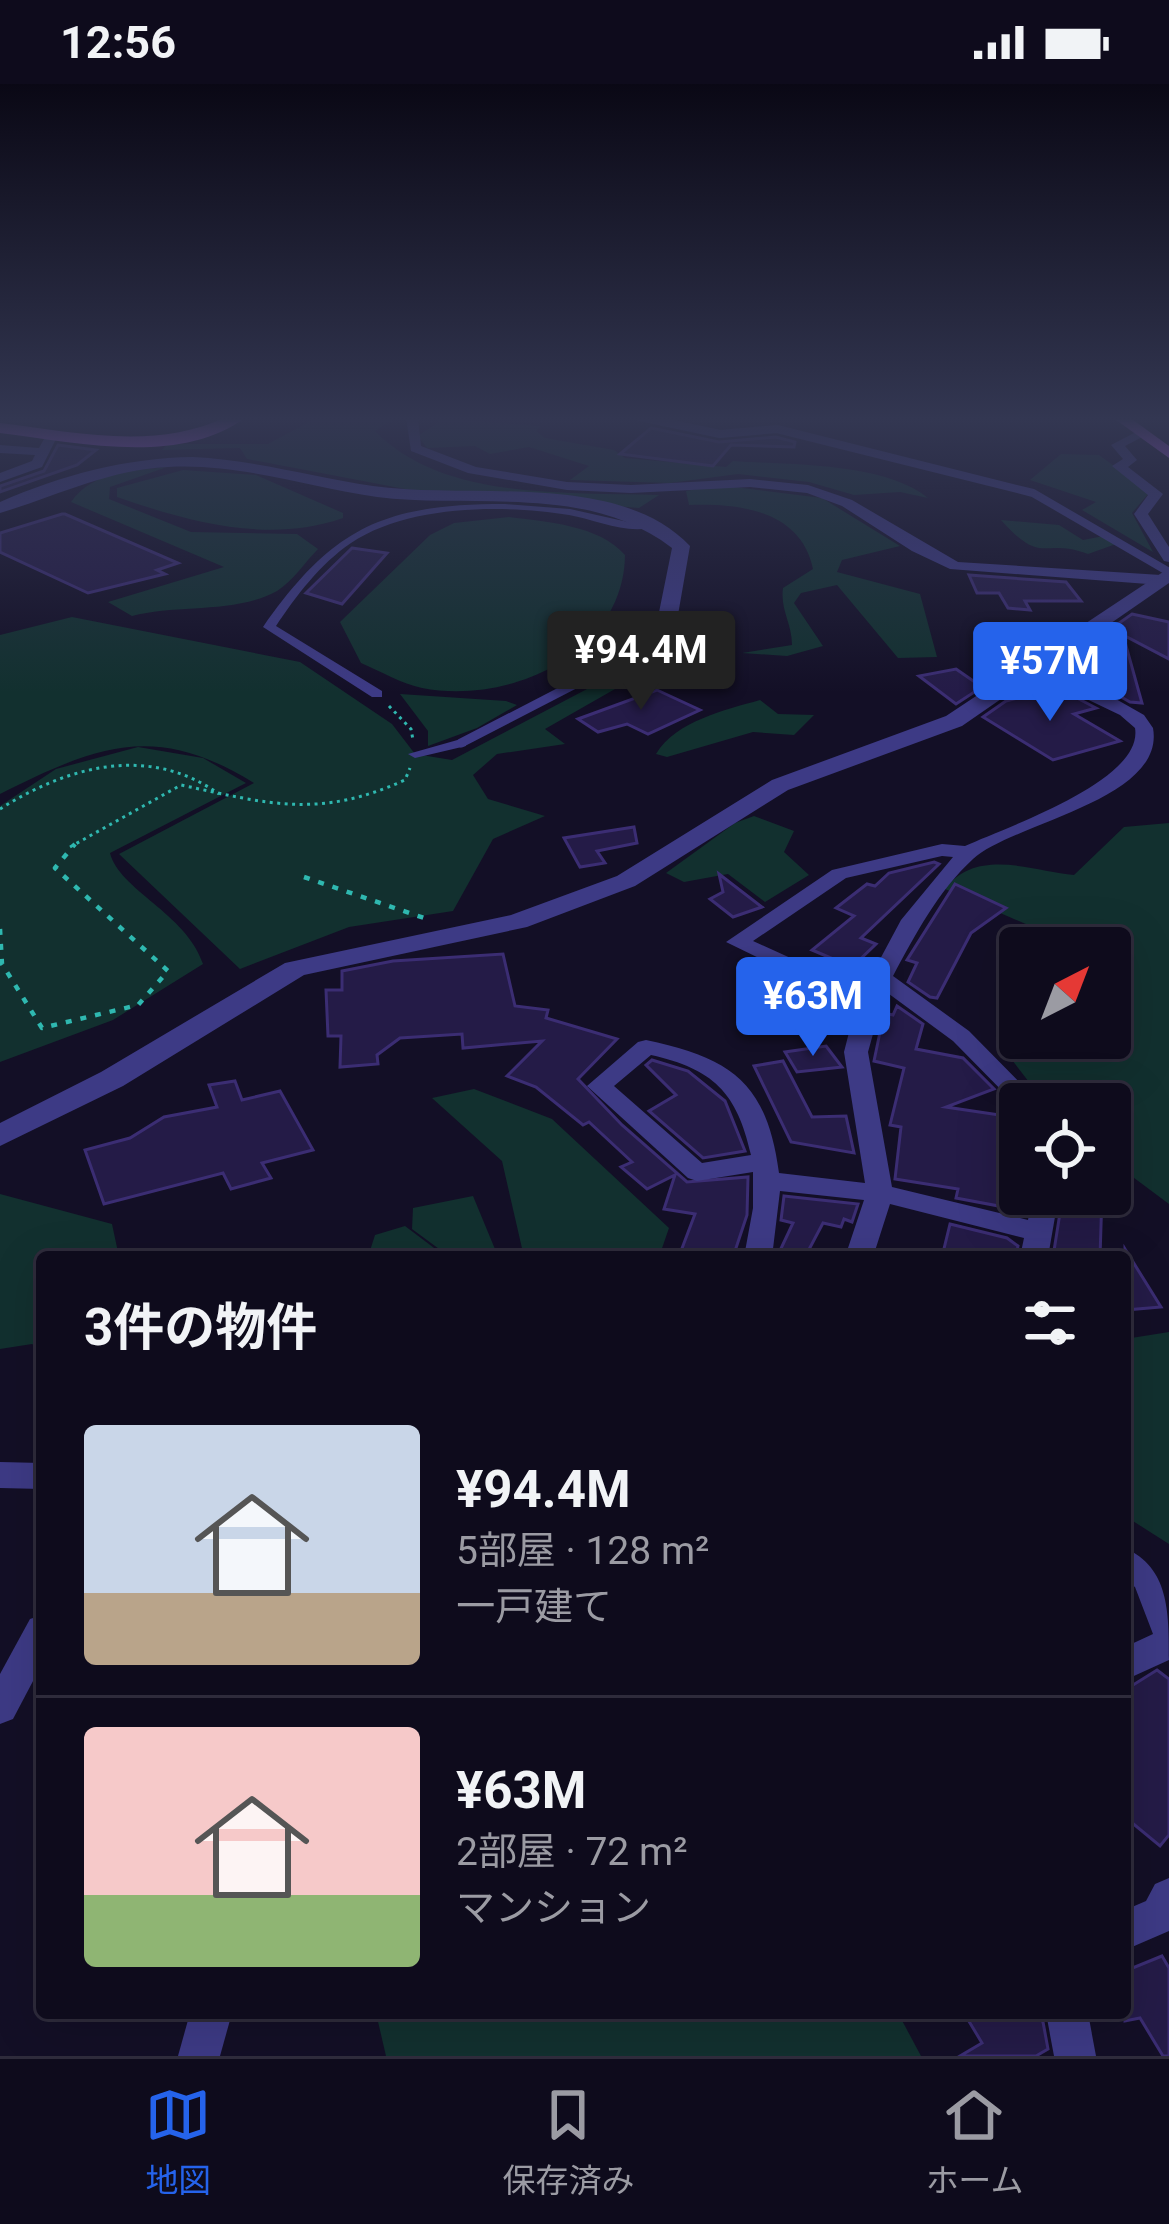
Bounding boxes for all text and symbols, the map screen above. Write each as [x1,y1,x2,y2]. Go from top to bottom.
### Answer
text: 12:56 [60,16,176,69]
pin: ¥94.4M [543,611,739,713]
pin: ¥57M [979,622,1121,724]
text: ¥94.4M [574,627,708,673]
text: ¥57M [1000,638,1100,684]
north arrow [999,927,1131,1059]
map controls [999,927,1131,1215]
pin: ¥63M [742,957,884,1059]
text: ¥63M [763,973,863,1019]
button: locate [999,1083,1131,1215]
icon: filters [1017,1290,1083,1356]
text: 3件の物件 [84,1298,317,1357]
text: ¥94.4M [456,1460,631,1519]
icon: home [180,1473,324,1617]
text: 5部屋 · 128 m² [456,1528,709,1574]
text: 一戸建て [456,1584,612,1630]
text: ¥63M [456,1761,587,1820]
icon: home [180,1775,324,1919]
text: 2部屋 · 72 m² [456,1829,687,1875]
text: マンション [456,1885,651,1931]
tab: 地図 [145,2082,211,2202]
tab: 保存済み [502,2082,634,2202]
tab: ホーム [925,2082,1023,2202]

